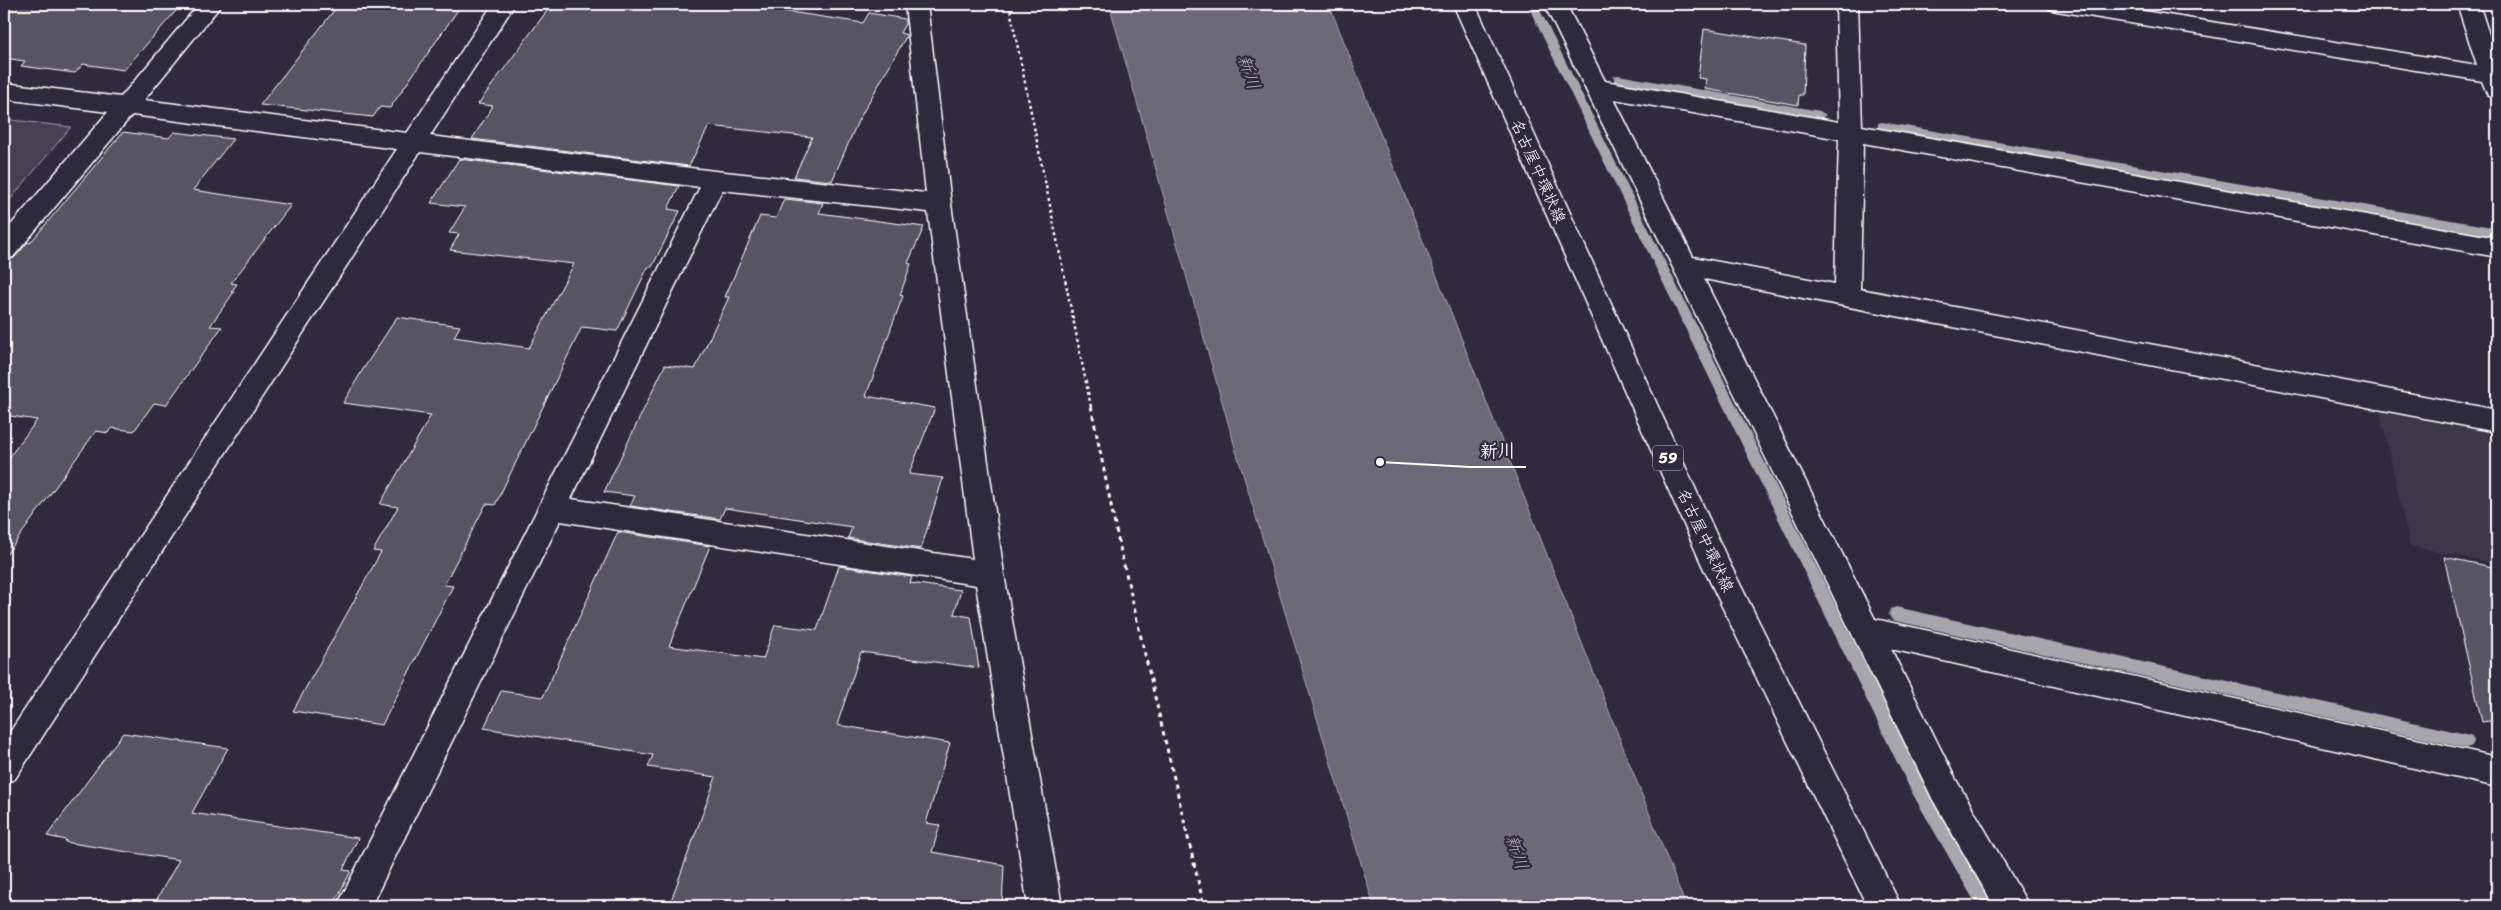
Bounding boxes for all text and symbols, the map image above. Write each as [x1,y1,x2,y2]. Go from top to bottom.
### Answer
water label: 新川 [1228,50,1270,94]
street label: 名古屋中環状線 [1503,114,1575,228]
callout: 新川 [1470,434,1526,467]
text: 新川 [1480,435,1516,467]
road number: 59 [1653,446,1683,470]
street label: 名古屋中環状線 [1669,483,1742,597]
water label: 新川 [1496,830,1538,874]

